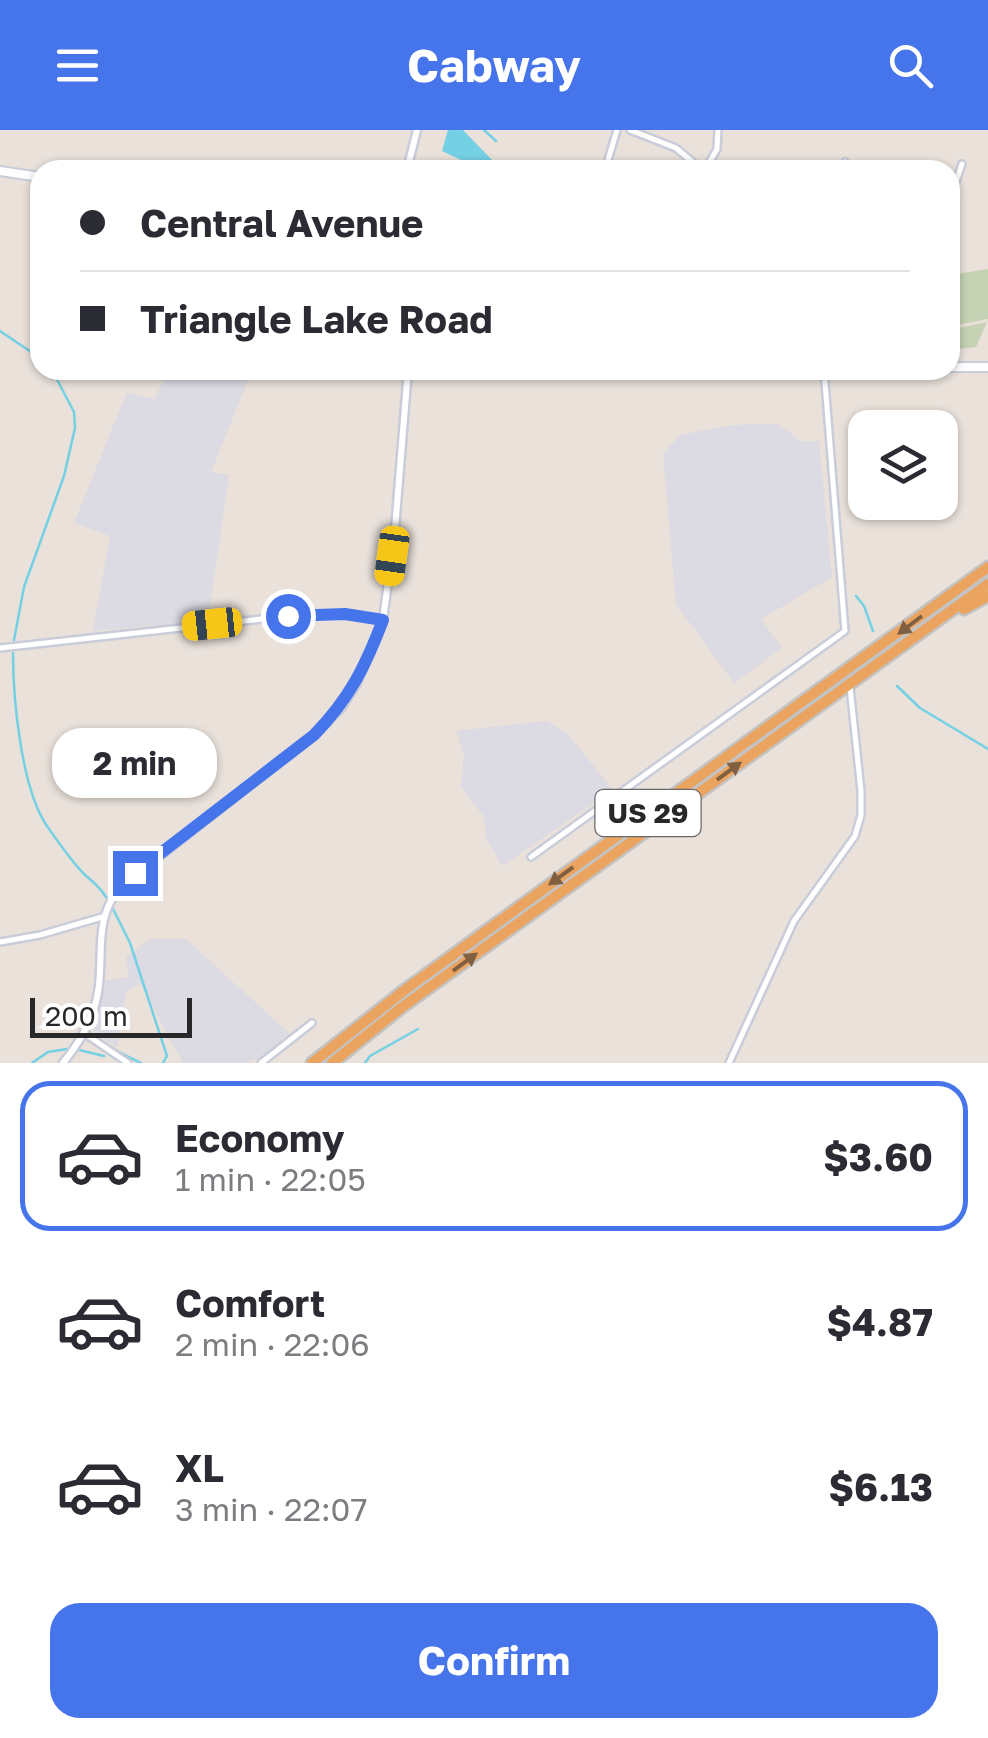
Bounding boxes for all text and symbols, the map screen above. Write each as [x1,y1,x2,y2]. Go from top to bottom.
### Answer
icon: menu [50,38,105,93]
text: Cabway [407,38,581,92]
icon: search [883,38,938,93]
text: Central Avenue [140,200,424,245]
text: Triangle Lake Road [140,296,493,341]
map controls [848,410,958,520]
button: layers [848,410,958,520]
car [373,524,411,588]
route start [266,594,311,639]
car [181,606,243,642]
one-way arrow [897,614,923,635]
callout: 2 min [52,728,218,798]
text: 2 min [93,744,176,782]
one-way arrow [716,762,742,782]
road number: US 29 [596,790,700,836]
route end [113,851,158,896]
one-way arrow [548,866,574,886]
one-way arrow [452,952,479,972]
scale bar [30,993,192,1038]
text: 200 m [45,999,128,1032]
icon: car [55,1111,145,1201]
text: Economy [175,1115,344,1160]
text: $3.60 [823,1134,933,1179]
text: 1 min · 22:05 [175,1160,366,1198]
icon: car [55,1276,145,1366]
text: Comfort [175,1280,325,1325]
text: $4.87 [827,1299,933,1344]
text: 2 min · 22:06 [175,1325,370,1363]
icon: car [55,1441,145,1531]
text: XL [175,1445,224,1490]
text: $6.13 [828,1464,933,1509]
text: 3 min · 22:07 [175,1490,367,1528]
button: Confirm [50,1603,938,1718]

